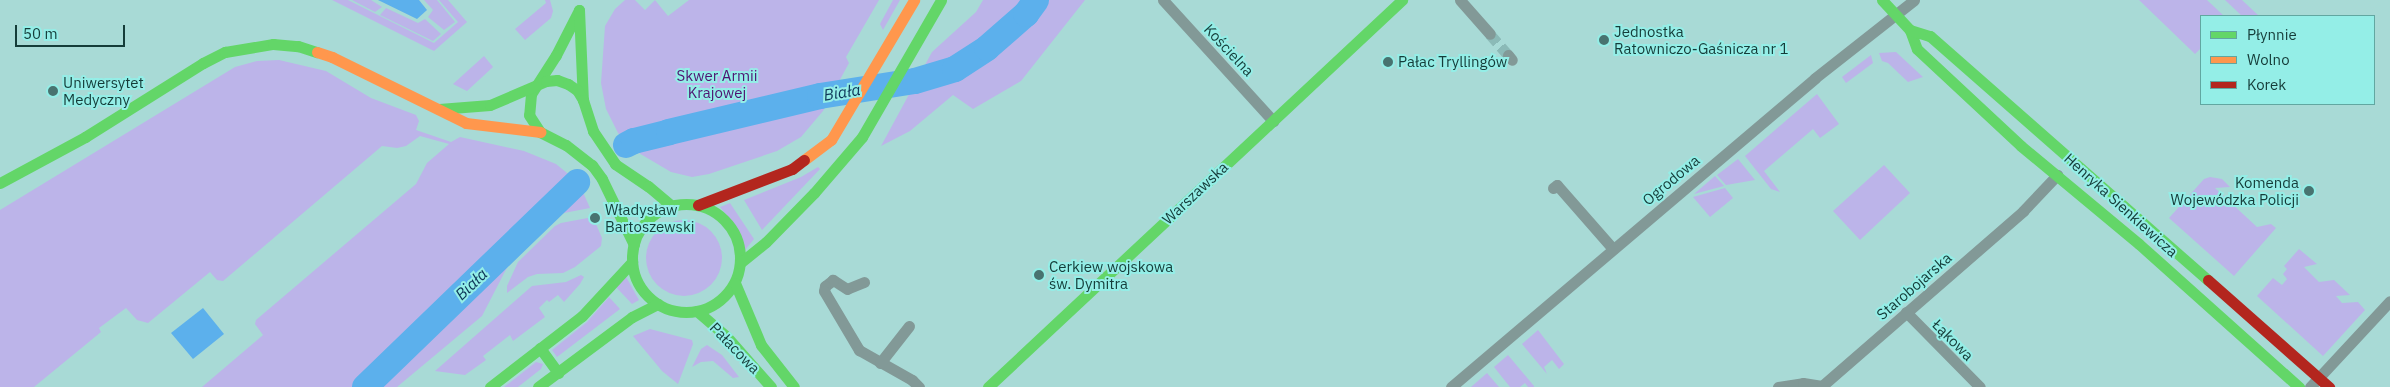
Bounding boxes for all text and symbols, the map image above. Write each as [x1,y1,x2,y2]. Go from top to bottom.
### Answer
scale bar [18,15,128,47]
legend [2200,15,2375,105]
street label: Kościelna [1200,20,1258,80]
place label: Jednostka Ratowniczo-Gaśnicza nr 1 [1614,22,1789,57]
text: 50 m [23,24,58,43]
text: Płynnie [2247,25,2297,44]
marker: Jednostka Ratowniczo-Gaśnicza nr 1 [1598,34,1610,46]
text: Wolno [2247,50,2290,69]
place label: Pałac Tryllingów [1398,53,1507,71]
marker: Pałac Tryllingów [1382,56,1394,68]
park label: Skwer Armii Krajowej [676,66,758,101]
place label: Uniwersytet Medyczny [63,73,144,108]
text: Korek [2247,75,2286,94]
water label: Biała [822,80,862,104]
marker: Uniwersytet Medyczny [47,85,59,97]
street label: Henryka Sienkiewicza [2060,149,2182,261]
street label: Ogrodowa [1639,151,1703,209]
street label: Warszawska [1158,158,1232,228]
place label: Komenda Wojewódzka Policji [2171,173,2299,208]
marker: Komenda Wojewódzka Policji [2303,185,2315,197]
place label: Władysław Bartoszewski [605,200,695,235]
marker: Władysław Bartoszewski [589,212,601,224]
street label: Starobojarska [1873,249,1955,323]
place label: Cerkiew wojskowa św. Dymitra [1049,257,1173,292]
water label: Biała [451,264,491,304]
marker: Cerkiew wojskowa św. Dymitra [1033,269,1045,281]
street label: Łąkowa [1929,316,1977,364]
street label: Pałacowa [706,319,764,377]

